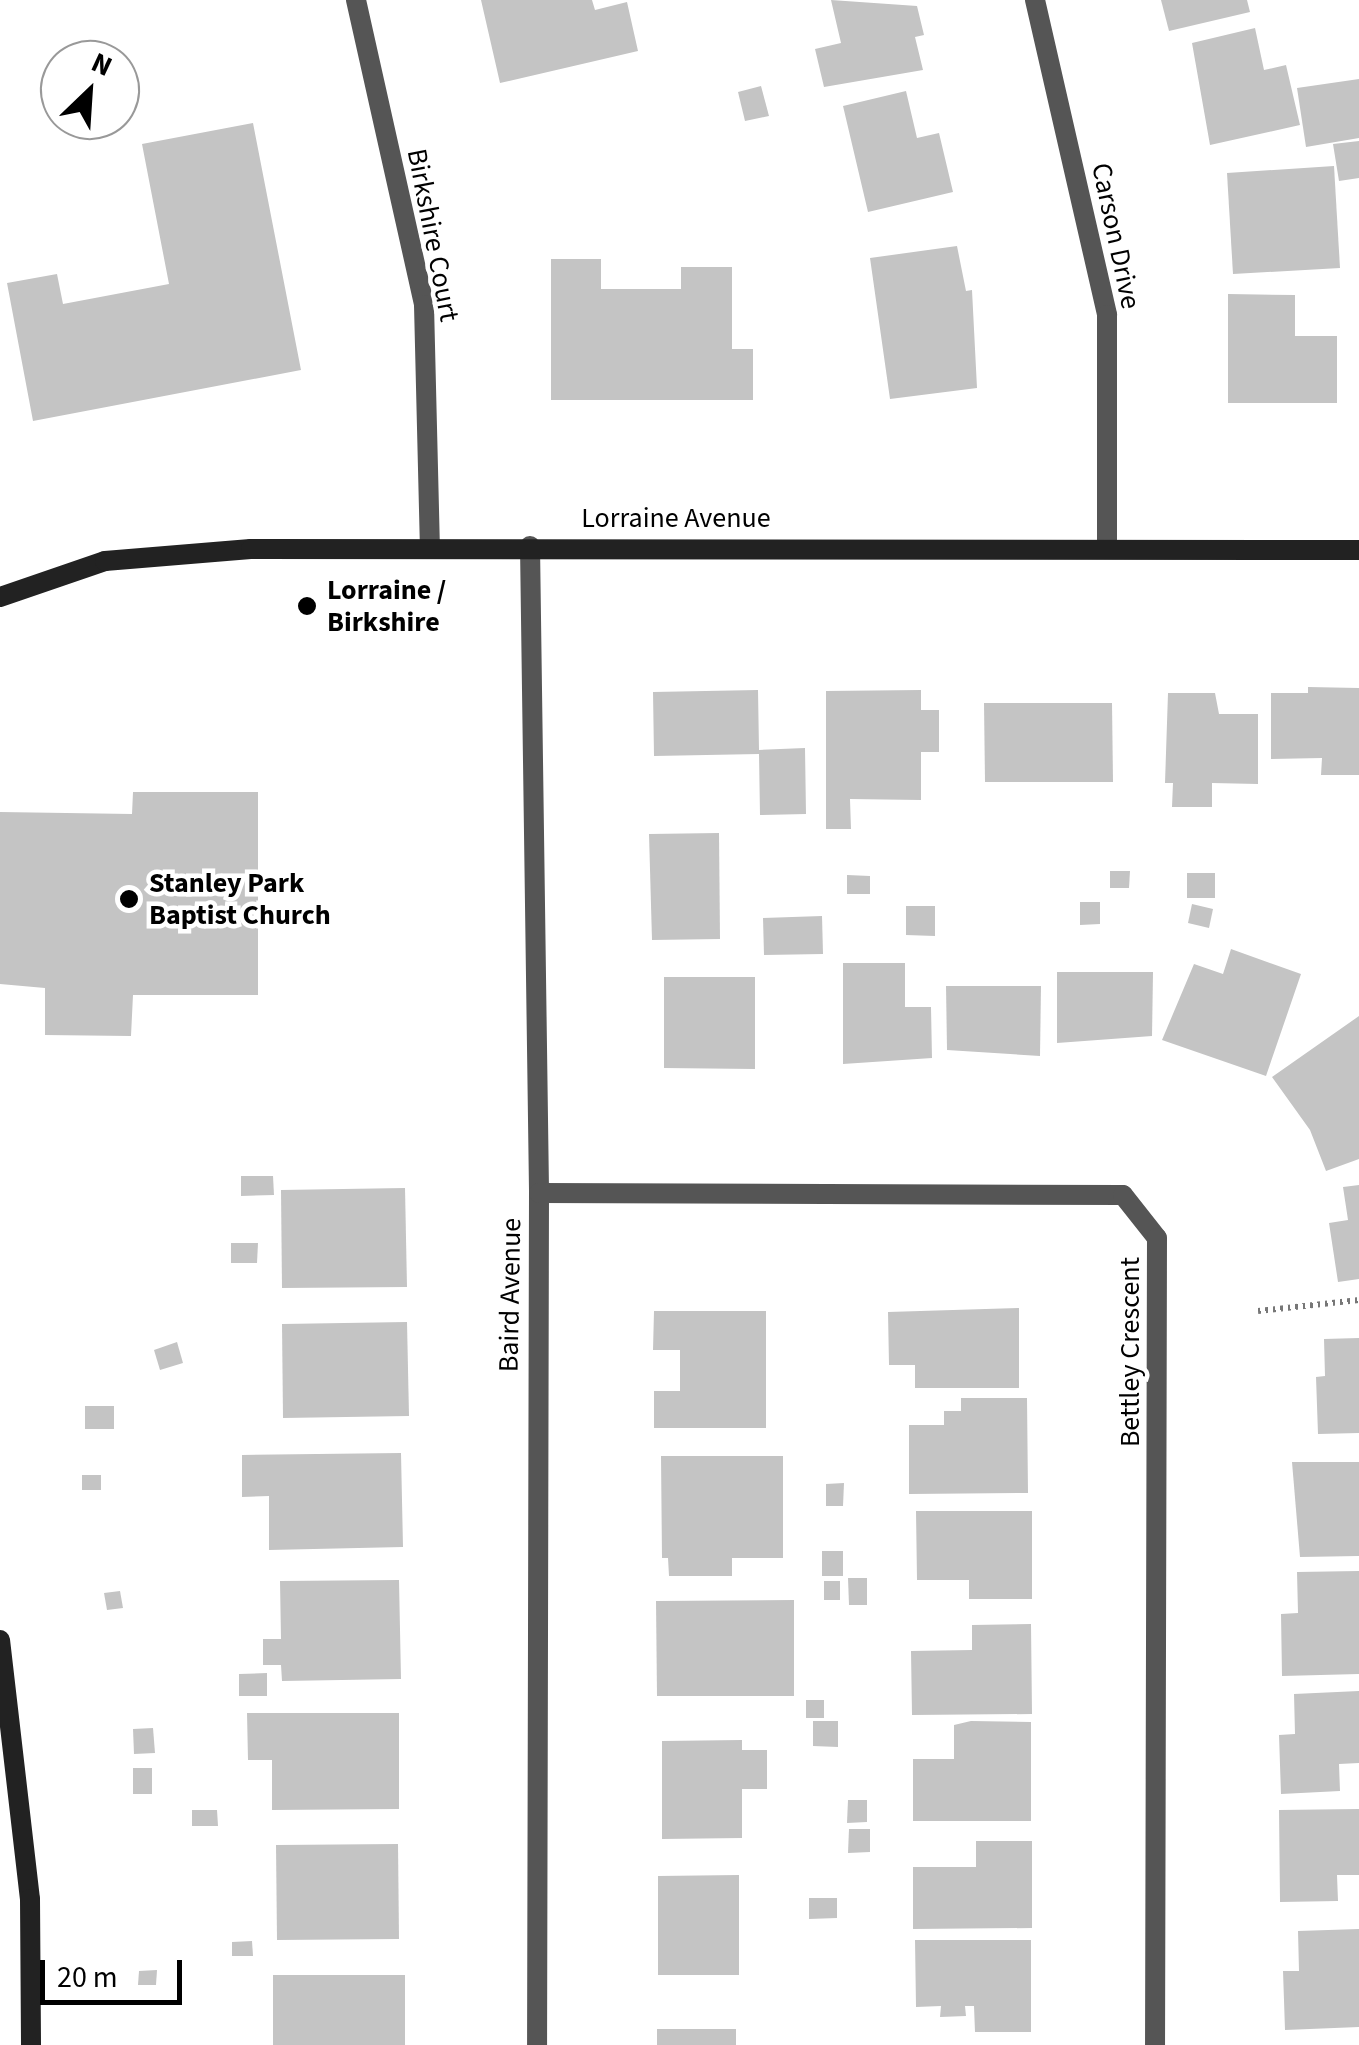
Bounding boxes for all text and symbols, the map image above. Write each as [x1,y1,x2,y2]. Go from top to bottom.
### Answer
north arrow [40,40,140,140]
text: N [85,43,119,87]
street label: Birkshire Court [400,146,466,324]
street label: Carson Drive [1084,160,1148,312]
street label: Lorraine Avenue [581,501,771,535]
place label: Lorraine / Birkshire [327,573,446,639]
marker: Lorraine / Birkshire [296,595,318,617]
place label: Stanley Park Baptist Church [149,866,331,932]
marker: Stanley Park Baptist Church [118,888,140,910]
street label: Baird Avenue [492,1218,528,1372]
street label: Bettley Crescent [1113,1257,1147,1447]
scale bar [45,1940,188,2002]
text: 20 m [57,1956,118,1999]

